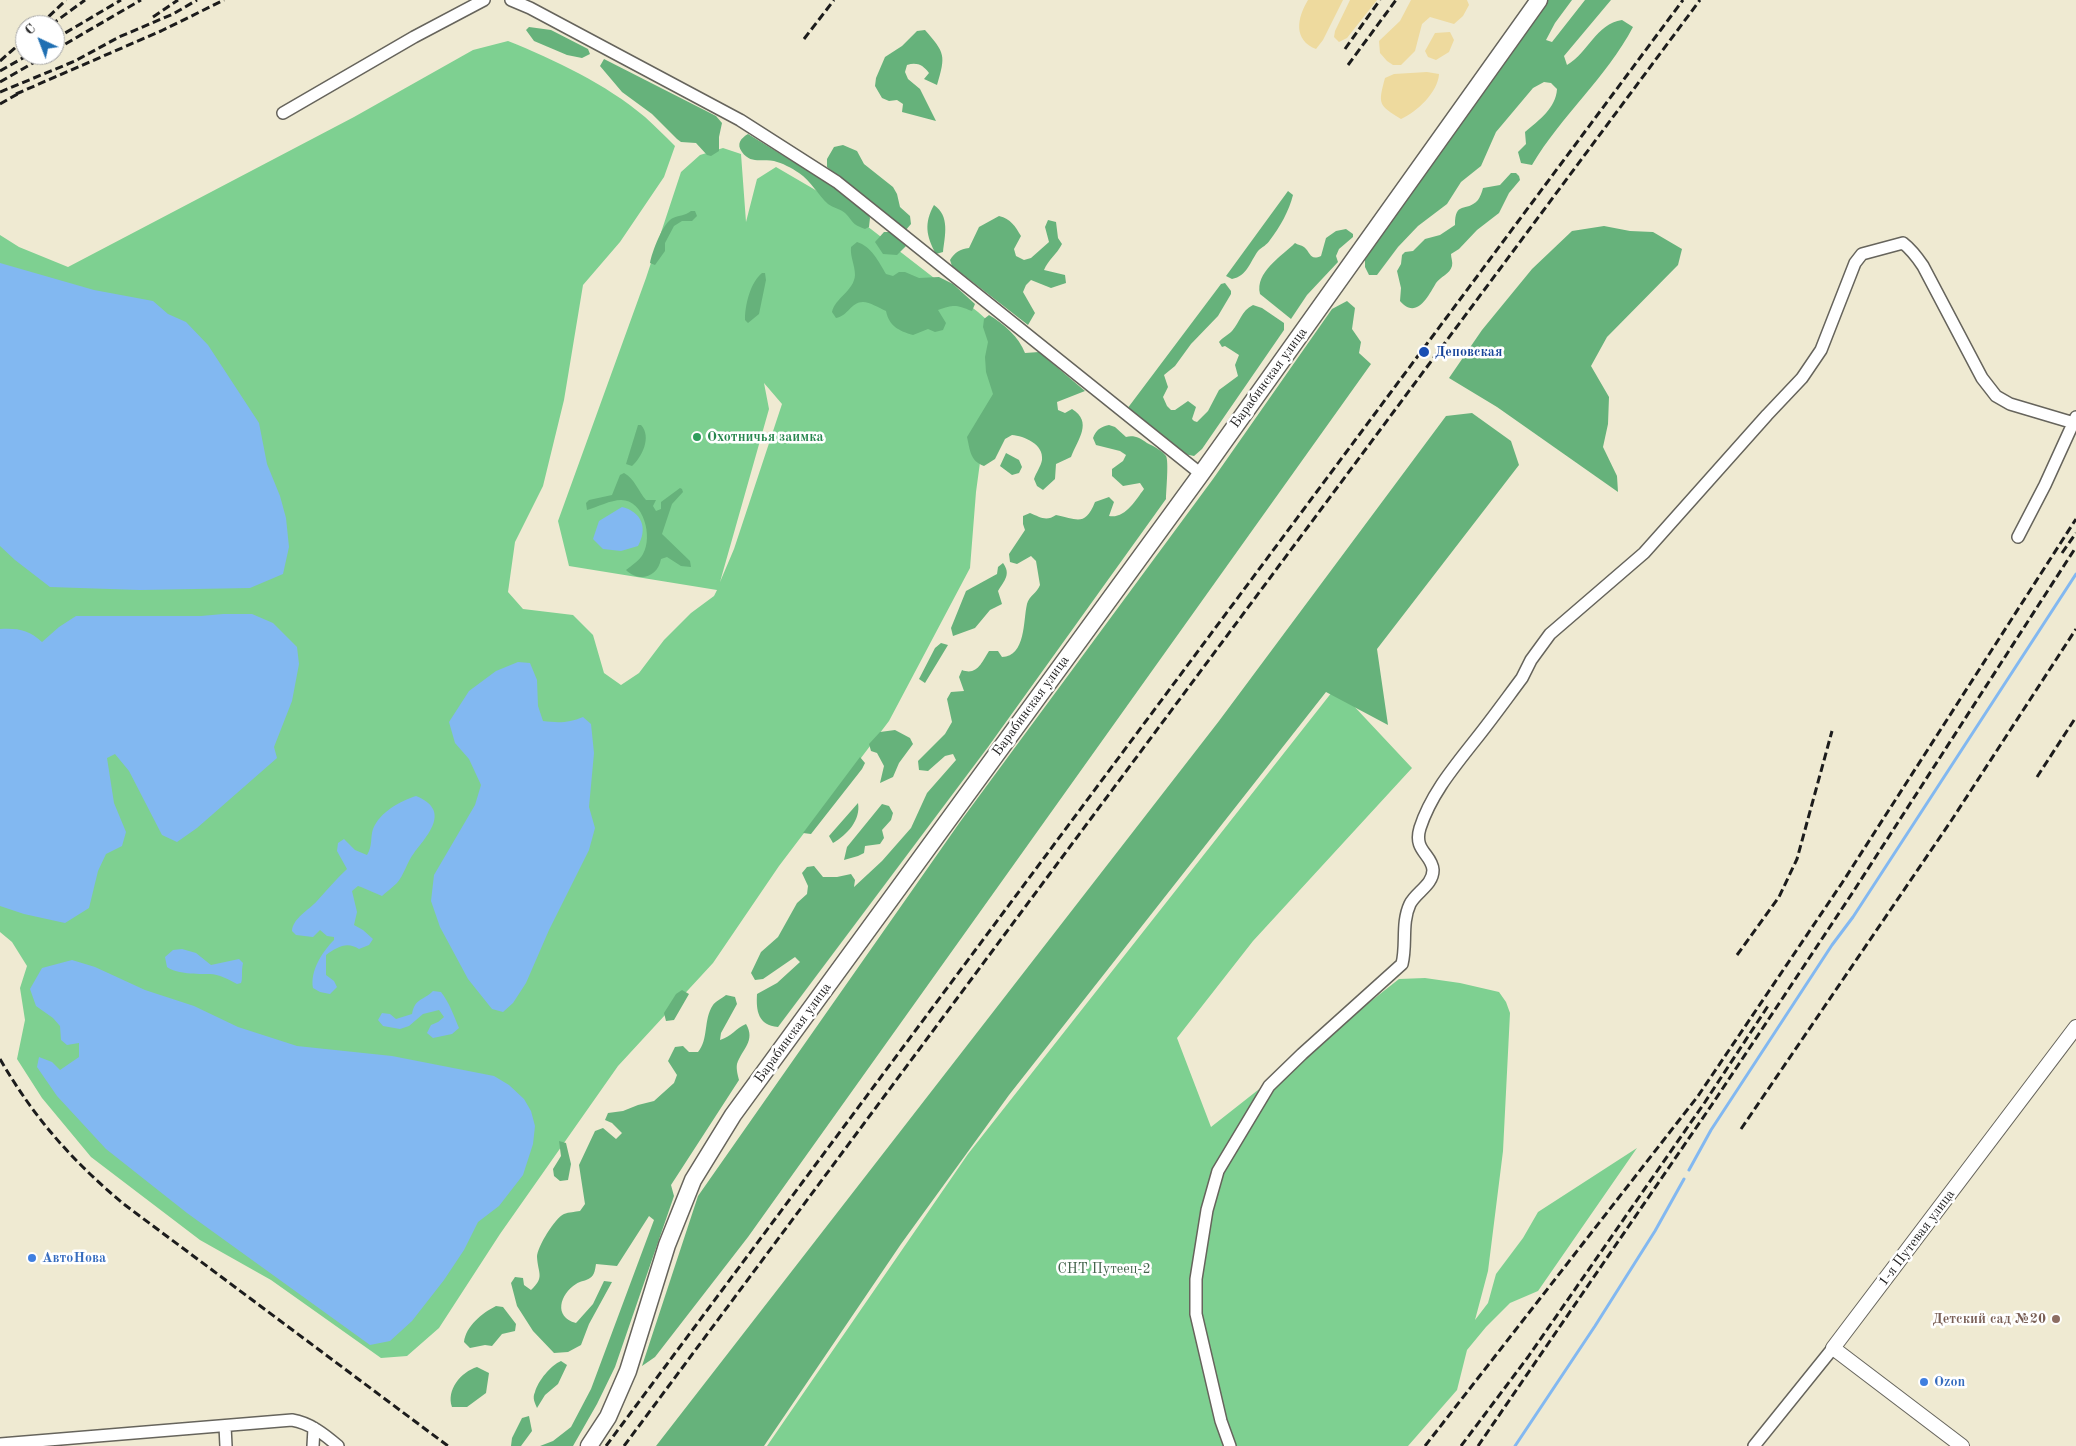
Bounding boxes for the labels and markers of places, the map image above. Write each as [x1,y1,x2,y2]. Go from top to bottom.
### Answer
place label: Деповская [1435,344,1502,360]
marker: Деповская [1417,345,1431,359]
place label: Охотничья заимка [707,429,824,445]
marker: Охотничья заимка [691,431,703,443]
place label: АвтоНова [42,1250,106,1266]
marker: АвтоНова [26,1252,38,1264]
place label: Детский сад №20 [1932,1311,2046,1327]
marker: Детский сад №20 [2050,1313,2062,1325]
place label: Ozon [1934,1374,1965,1390]
marker: Ozon [1918,1376,1930,1388]

